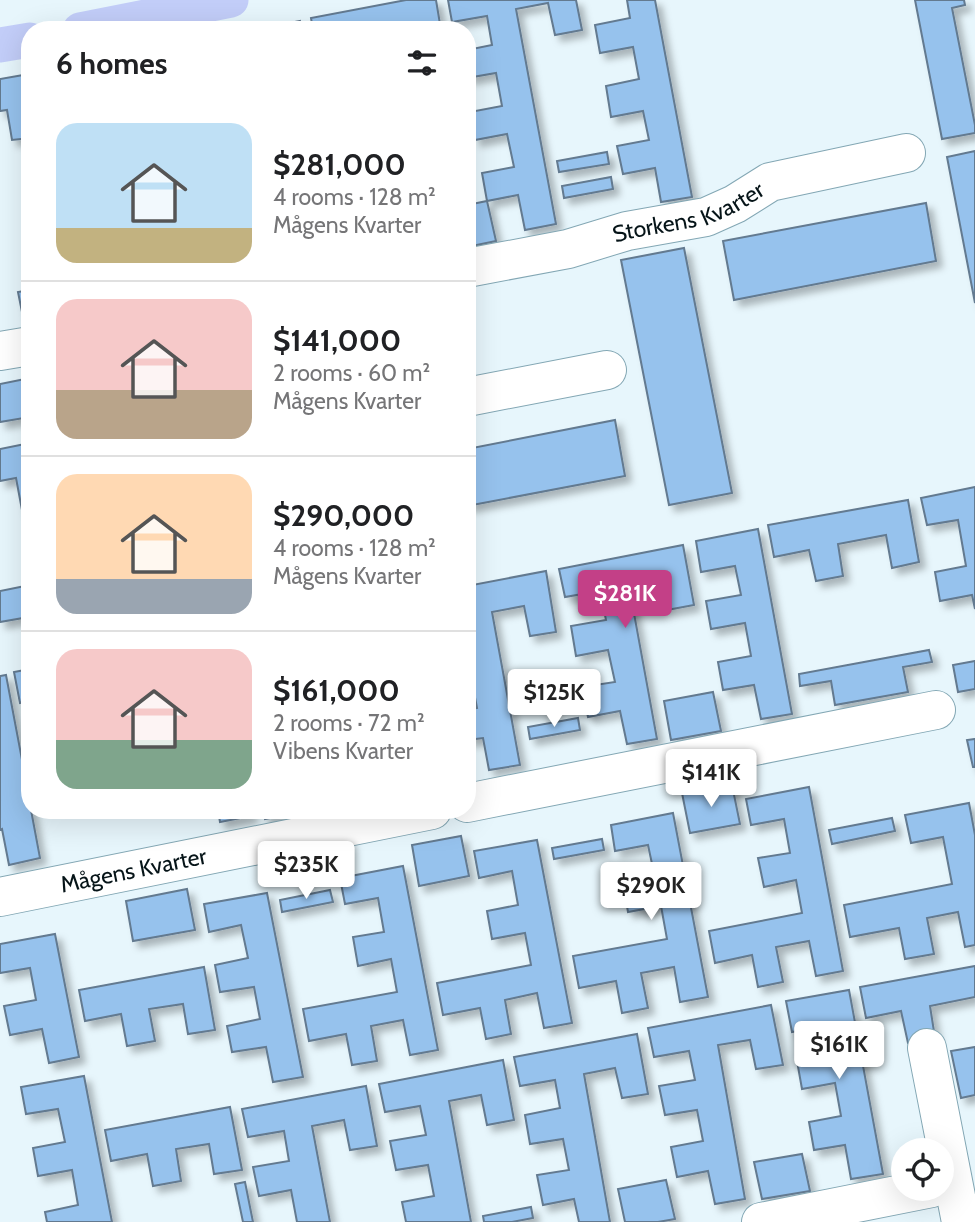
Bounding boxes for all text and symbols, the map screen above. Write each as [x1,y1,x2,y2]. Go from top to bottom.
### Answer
icon: filters [403,44,441,82]
text: 6 homes [56,45,167,82]
text: $281,000 [273,146,406,183]
icon: home [112,151,196,235]
street label: Storkens Kvarter [609,175,770,249]
text: 4 rooms · 128 m² [273,183,436,211]
text: Mågens Kvarter [273,211,421,239]
text: $141,000 [273,322,401,359]
icon: home [112,327,196,411]
text: 2 rooms · 60 m² [273,359,430,387]
text: Mågens Kvarter [273,387,421,415]
text: $290,000 [273,497,414,534]
icon: home [112,502,196,586]
text: 4 rooms · 128 m² [273,534,436,562]
text: Mågens Kvarter [273,562,421,590]
pin: $281K [576,570,674,630]
text: $281K [594,579,656,607]
pin: $125K [505,670,603,729]
text: $161,000 [273,672,400,709]
icon: home [112,677,196,761]
text: $125K [524,678,584,706]
text: 2 rooms · 72 m² [273,709,425,737]
text: Vibens Kvarter [273,737,413,765]
pin: $141K [662,750,760,809]
text: $141K [682,758,740,786]
street label: Mågens Kvarter [58,842,210,899]
pin: $235K [257,842,355,901]
text: $235K [274,850,338,878]
pin: $290K [602,862,700,922]
text: $290K [616,871,686,899]
pin: $161K [790,1021,888,1081]
text: $161K [810,1030,868,1058]
map controls [891,1138,954,1201]
button: locate [891,1138,954,1201]

